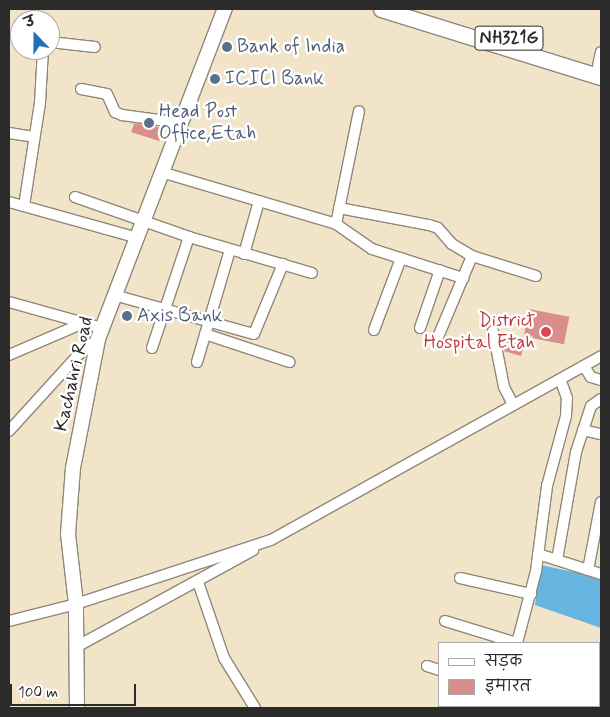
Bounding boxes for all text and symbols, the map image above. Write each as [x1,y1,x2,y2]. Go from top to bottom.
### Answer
north arrow [10,10,60,60]
text: उ [22,12,37,32]
road number: NH321G [474,22,544,54]
place label: Bank of India [237,36,350,58]
marker: Bank of India [221,41,233,53]
place label: ICICI Bank [225,68,323,90]
marker: ICICI Bank [209,73,221,85]
place label: Head Post Office,Etah [159,101,256,145]
marker: Head Post Office,Etah [143,117,155,129]
place label: Axis Bank [137,305,220,327]
marker: Axis Bank [121,310,133,322]
place label: District Hospital Etah [421,310,535,354]
street label: Kachahri Road [50,315,98,433]
marker: District Hospital Etah [539,325,553,339]
legend [438,642,600,707]
text: सड़क [485,652,522,672]
scale bar [12,674,139,706]
text: इमारत [485,677,531,697]
text: 100 m [18,683,58,703]

